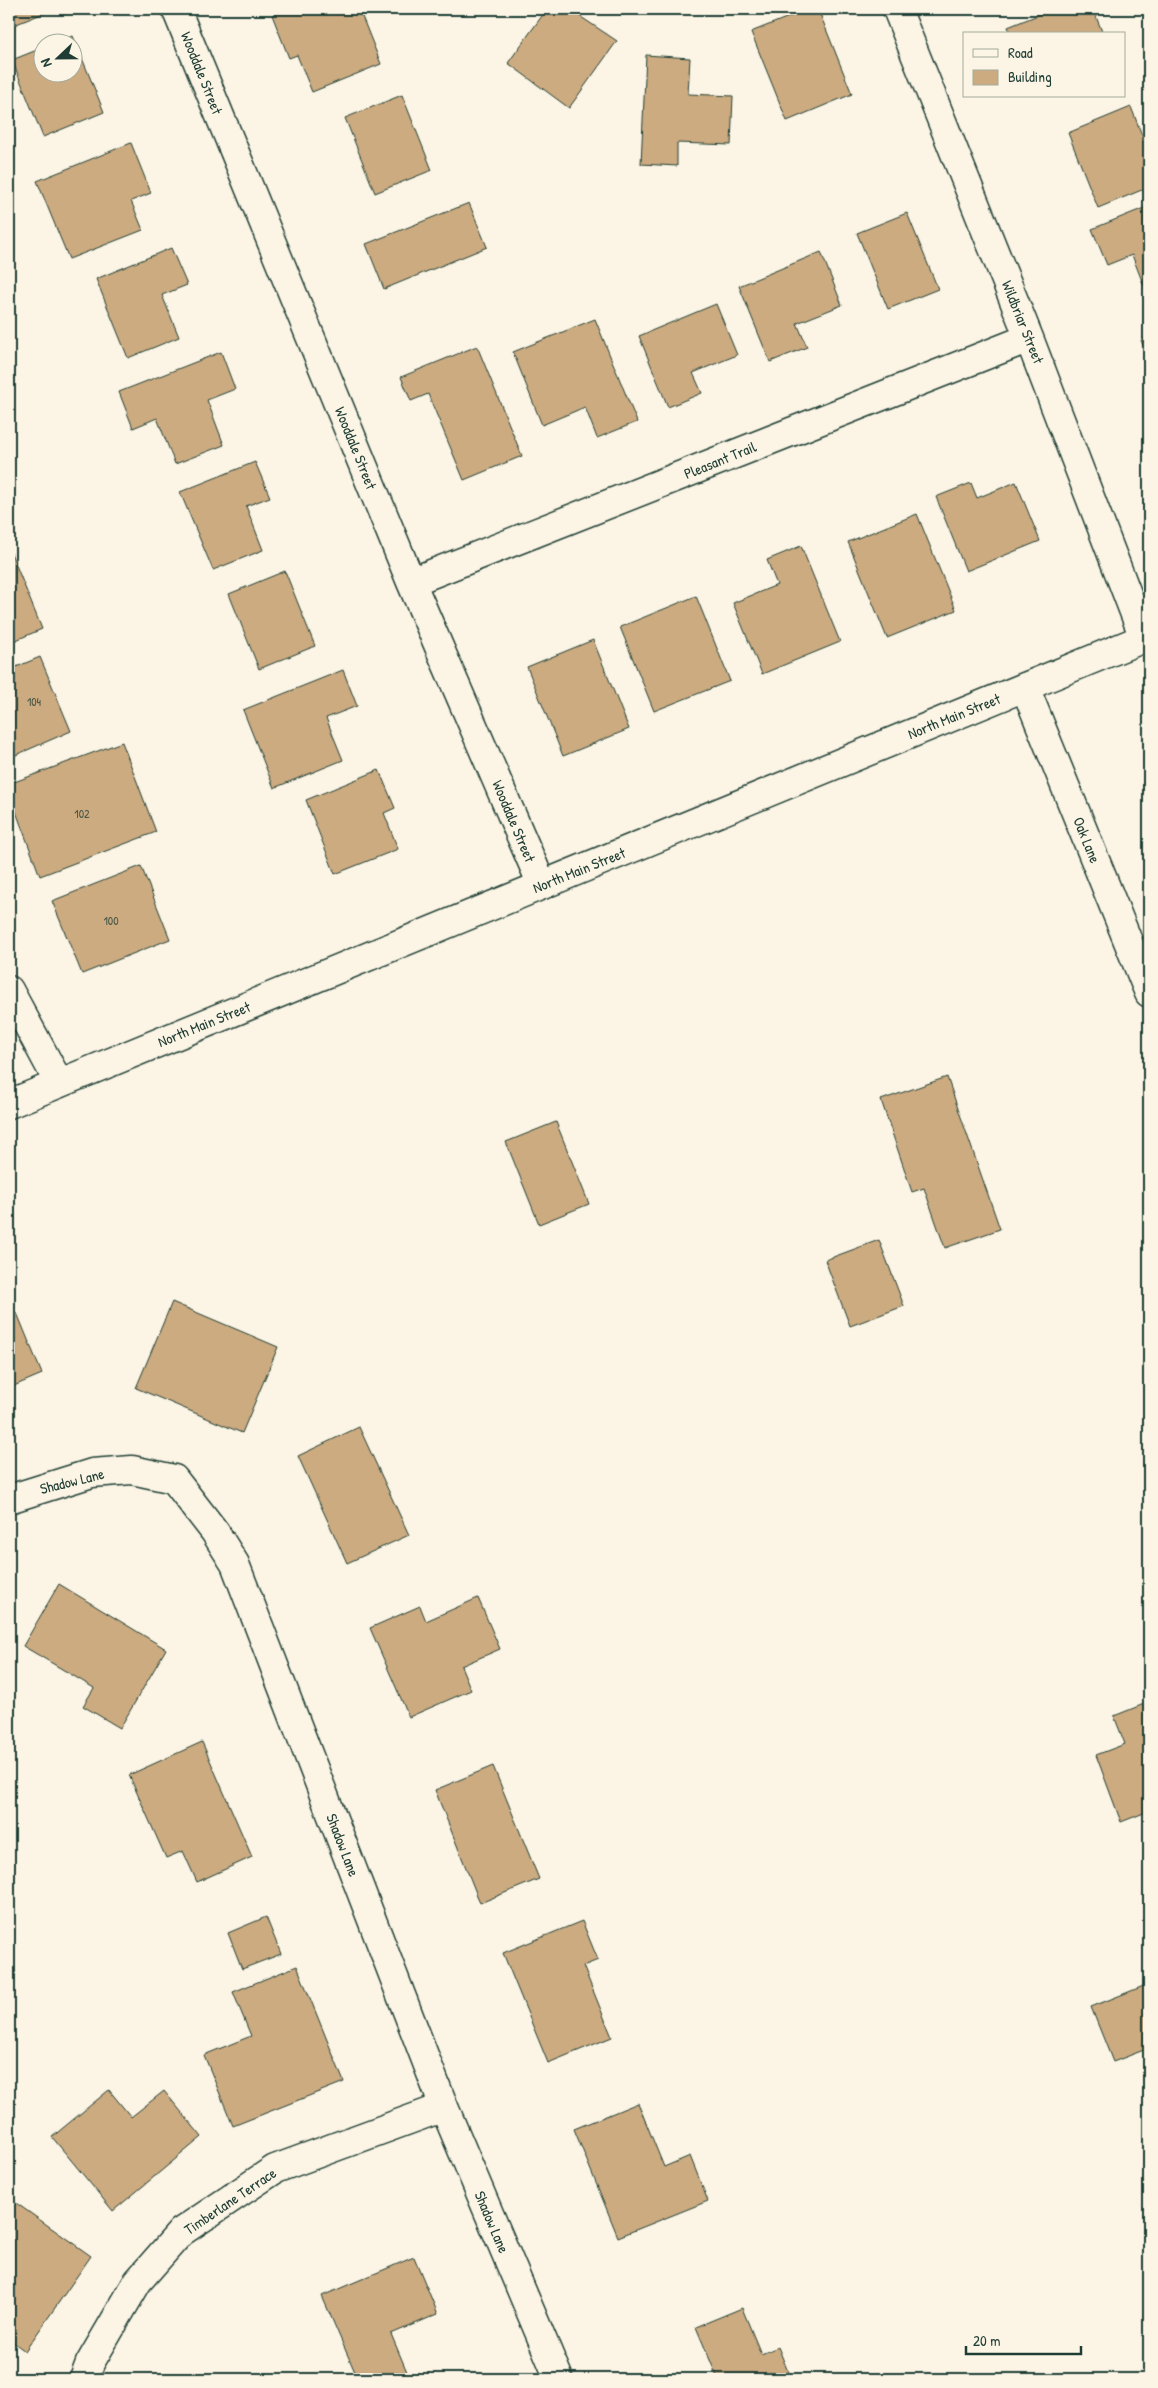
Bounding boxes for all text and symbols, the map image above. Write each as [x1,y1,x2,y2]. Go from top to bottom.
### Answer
street label: Wooddale Street [176,29,228,118]
north arrow [32,32,82,82]
legend [963,32,1126,98]
text: Road [1008,42,1033,63]
text: N [35,56,56,70]
text: Building [1008,66,1052,87]
street label: Wildbriar Street [997,277,1049,367]
street label: Wooddale Street [330,404,382,493]
street label: Pleasant Trail [681,436,759,484]
street label: North Main Street [905,688,1004,744]
house number: 104 [27,693,42,710]
street label: Wooddale Street [487,777,541,866]
house number: 102 [74,805,90,822]
street label: Oak Lane [1068,814,1106,866]
street label: North Main Street [530,842,629,898]
house number: 100 [103,912,119,929]
street label: North Main Street [155,996,254,1052]
street label: Shadow Lane [38,1463,106,1499]
street label: Shadow Lane [321,1811,365,1879]
street label: Timberlane Terrace [180,2162,280,2240]
street label: Shadow Lane [470,2188,514,2256]
scale bar [966,2323,1080,2355]
text: 20 m [973,2330,1000,2351]

